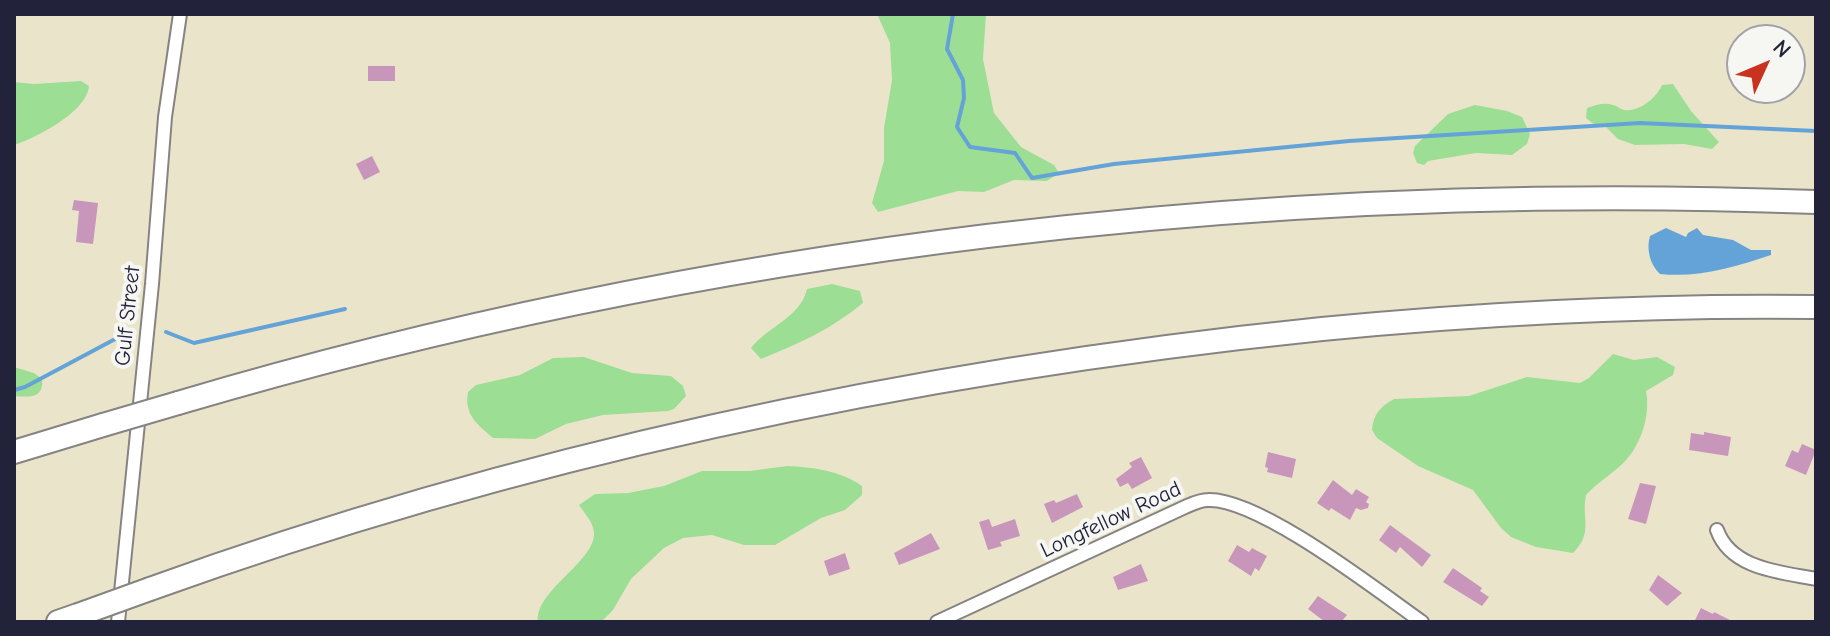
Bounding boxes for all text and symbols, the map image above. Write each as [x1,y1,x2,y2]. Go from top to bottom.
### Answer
north arrow [1726,24,1806,104]
text: N [1767,35,1796,63]
street label: Gulf Street [110,265,146,367]
street label: Longfellow Road [1037,476,1185,564]

